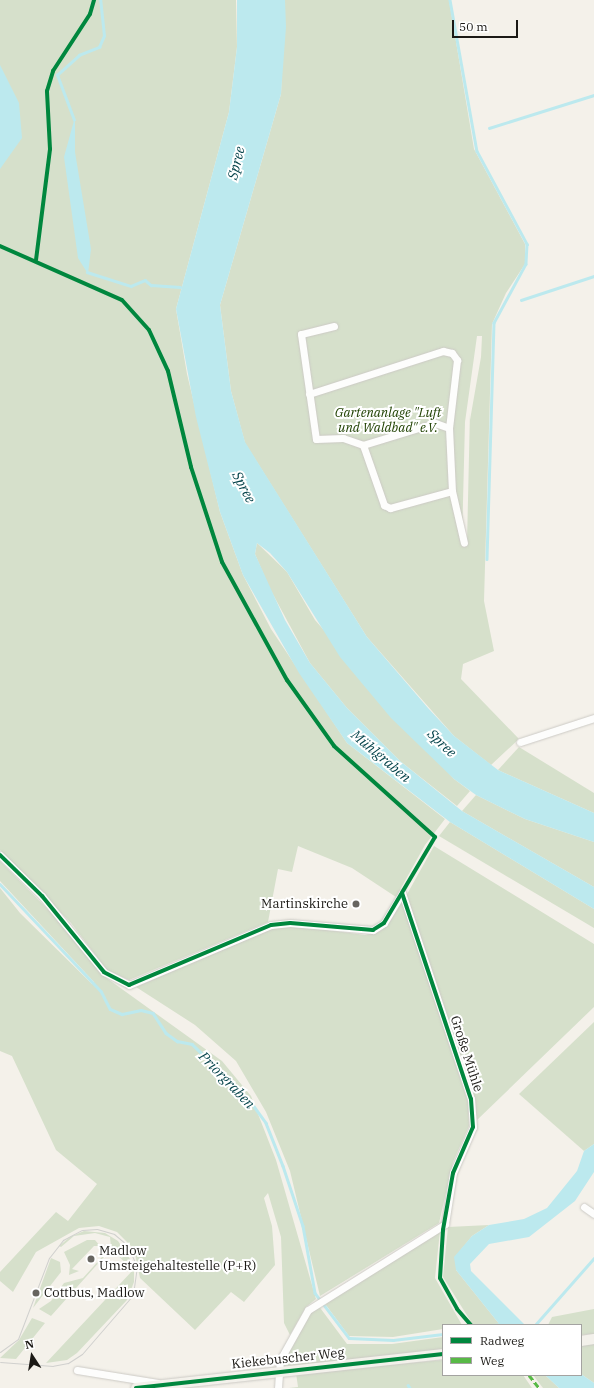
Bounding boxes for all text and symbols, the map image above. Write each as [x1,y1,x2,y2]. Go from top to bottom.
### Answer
scale bar [454,12,520,38]
text: 50 m [459,19,488,34]
water label: Spree [224,145,248,181]
park label: Gartenanlage "Luft und Waldbad" e.V. [335,406,441,437]
water label: Spree [229,468,259,506]
water label: Spree [424,725,460,761]
water label: Mühlgraben [348,726,414,786]
place label: Martinskirche [261,896,348,912]
marker: Martinskirche [351,899,361,909]
street label: Große Mühle [446,1014,486,1094]
water label: Priorgraben [196,1048,258,1112]
place label: Madlow Umsteigehaltestelle (P+R) [99,1244,256,1275]
marker: Madlow Umsteigehaltestelle (P+R) [86,1254,96,1264]
place label: Cottbus, Madlow [44,1285,145,1301]
marker: Cottbus, Madlow [31,1288,41,1298]
legend [442,1324,582,1376]
text: Radweg [480,1333,524,1348]
north arrow [12,1336,52,1376]
text: N [24,1337,35,1352]
street label: Kiekebuscher Weg [231,1345,345,1373]
text: Weg [480,1353,504,1368]

